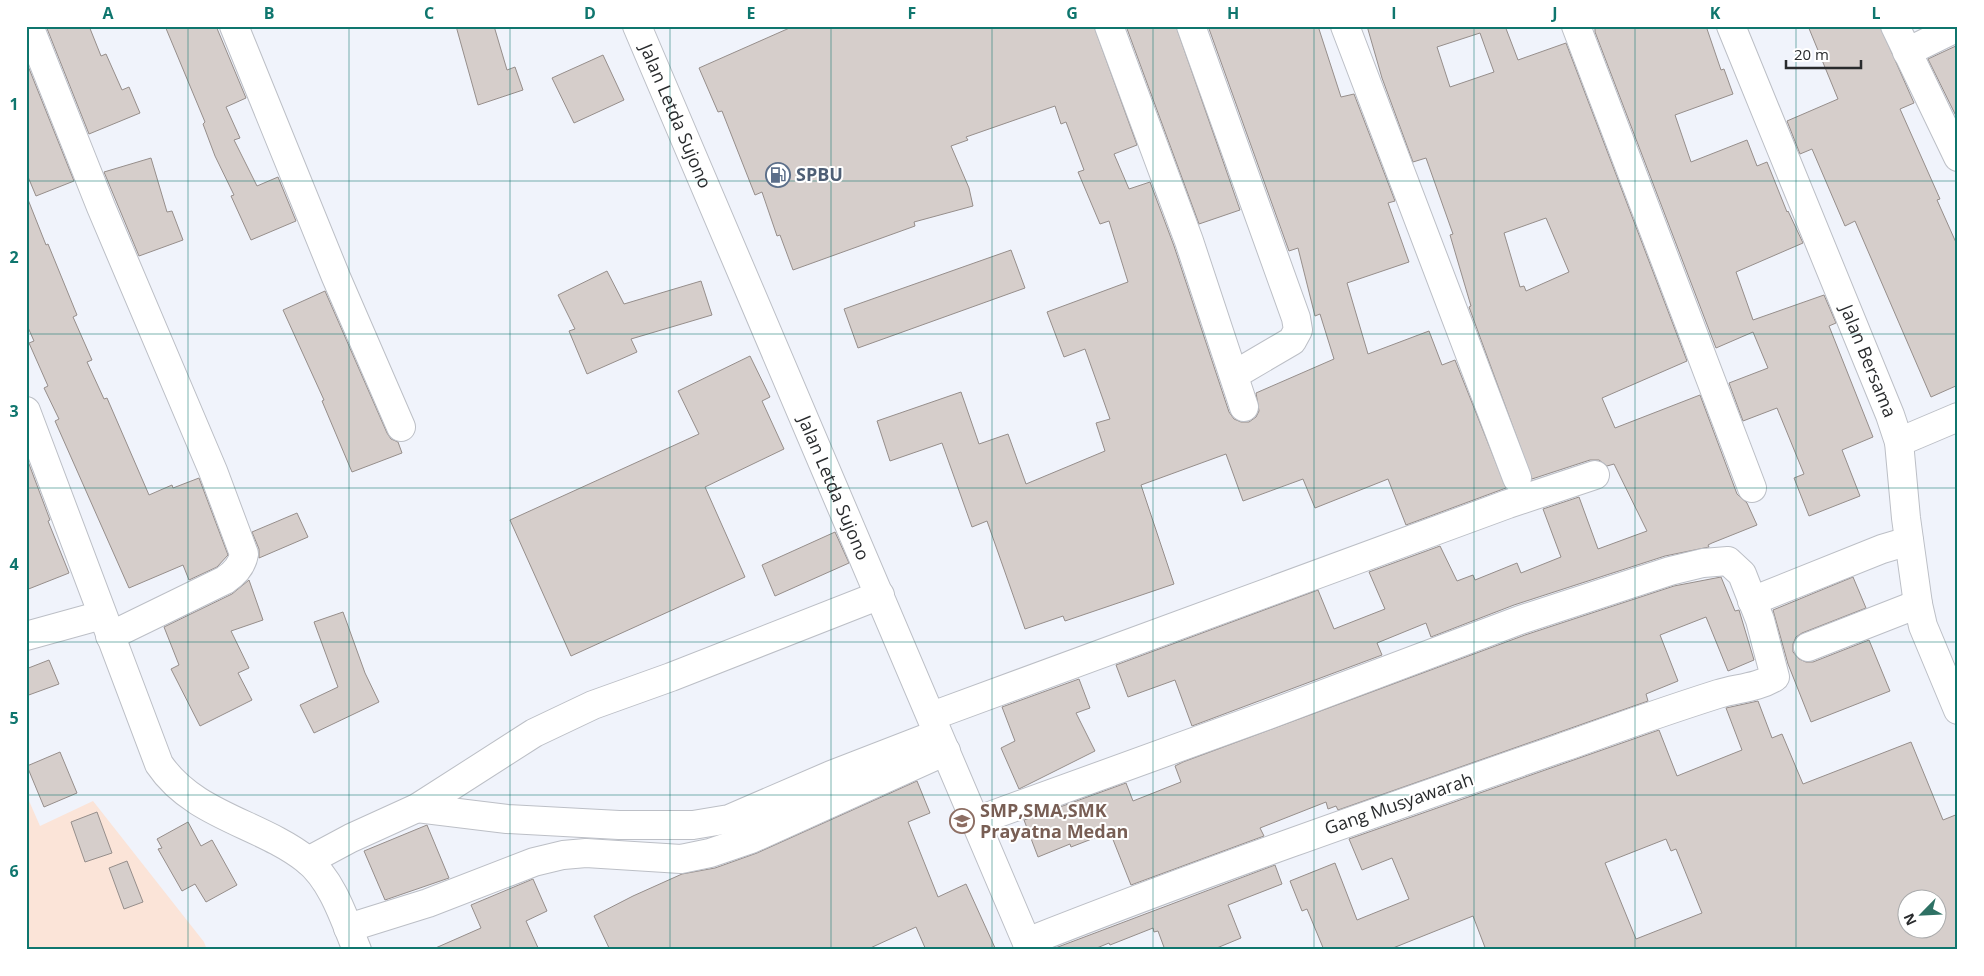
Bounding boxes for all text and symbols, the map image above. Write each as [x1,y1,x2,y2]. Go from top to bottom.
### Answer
text: A [102,2,114,24]
text: B [264,2,274,24]
text: C [424,2,434,24]
text: D [584,2,596,24]
text: E [747,2,756,24]
text: F [908,2,916,24]
text: G [1066,2,1078,24]
text: H [1227,2,1239,24]
text: I [1391,2,1397,24]
text: J [1550,2,1558,24]
text: K [1710,2,1721,24]
text: L [1871,2,1881,24]
street label: Jalan Letda Sujono [634,38,718,192]
scale bar [1786,38,1862,70]
text: 20 m [1794,44,1829,64]
text: 1 [9,93,19,115]
fuel station icon: SPBU [765,162,791,188]
place label: SPBU [796,162,843,186]
text: 2 [9,246,19,268]
street label: Jalan Bersama [1834,299,1903,421]
text: 3 [9,400,19,422]
street label: Jalan Letda Sujono [792,410,876,564]
text: 4 [9,553,19,575]
text: 5 [9,707,19,729]
street label: Gang Musyawarah [1321,766,1476,840]
place label: SMP,SMA,SMK Prayatna Medan [980,798,1128,843]
school or university icon: SMP,SMA,SMK Prayatna Medan [949,808,975,834]
text: 6 [9,860,19,882]
north arrow [1896,888,1946,938]
text: N [1899,910,1921,929]

